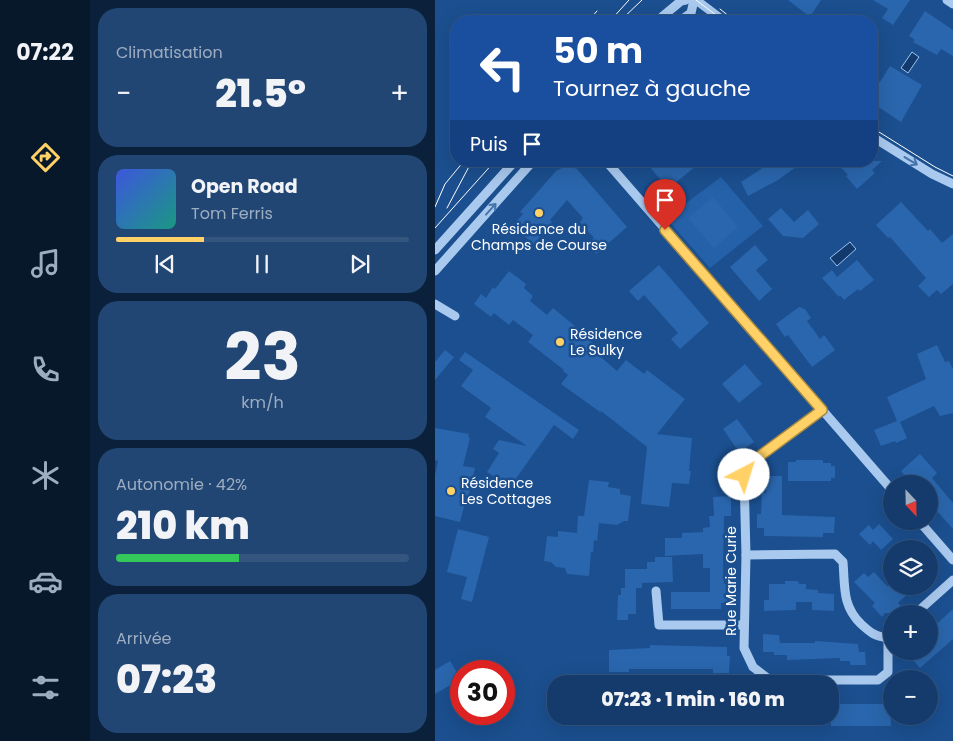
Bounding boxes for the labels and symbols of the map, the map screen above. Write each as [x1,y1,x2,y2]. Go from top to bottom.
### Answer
one-way arrow [904,157,918,167]
pin [644,179,686,230]
one-way arrow [485,202,497,215]
marker: Résidence du Champs de Course [533,207,545,219]
place label: Résidence du Champs de Course [471,219,607,255]
place label: Résidence Le Sulky [570,324,643,360]
marker: Résidence Le Sulky [554,336,566,348]
position arrow [717,448,769,500]
place label: Résidence Les Cottages [461,473,552,509]
north arrow [883,475,937,530]
marker: Résidence Les Cottages [445,485,457,497]
street label: Rue Marie Curie [721,526,741,636]
speed limit sign: 30 [450,660,515,725]

